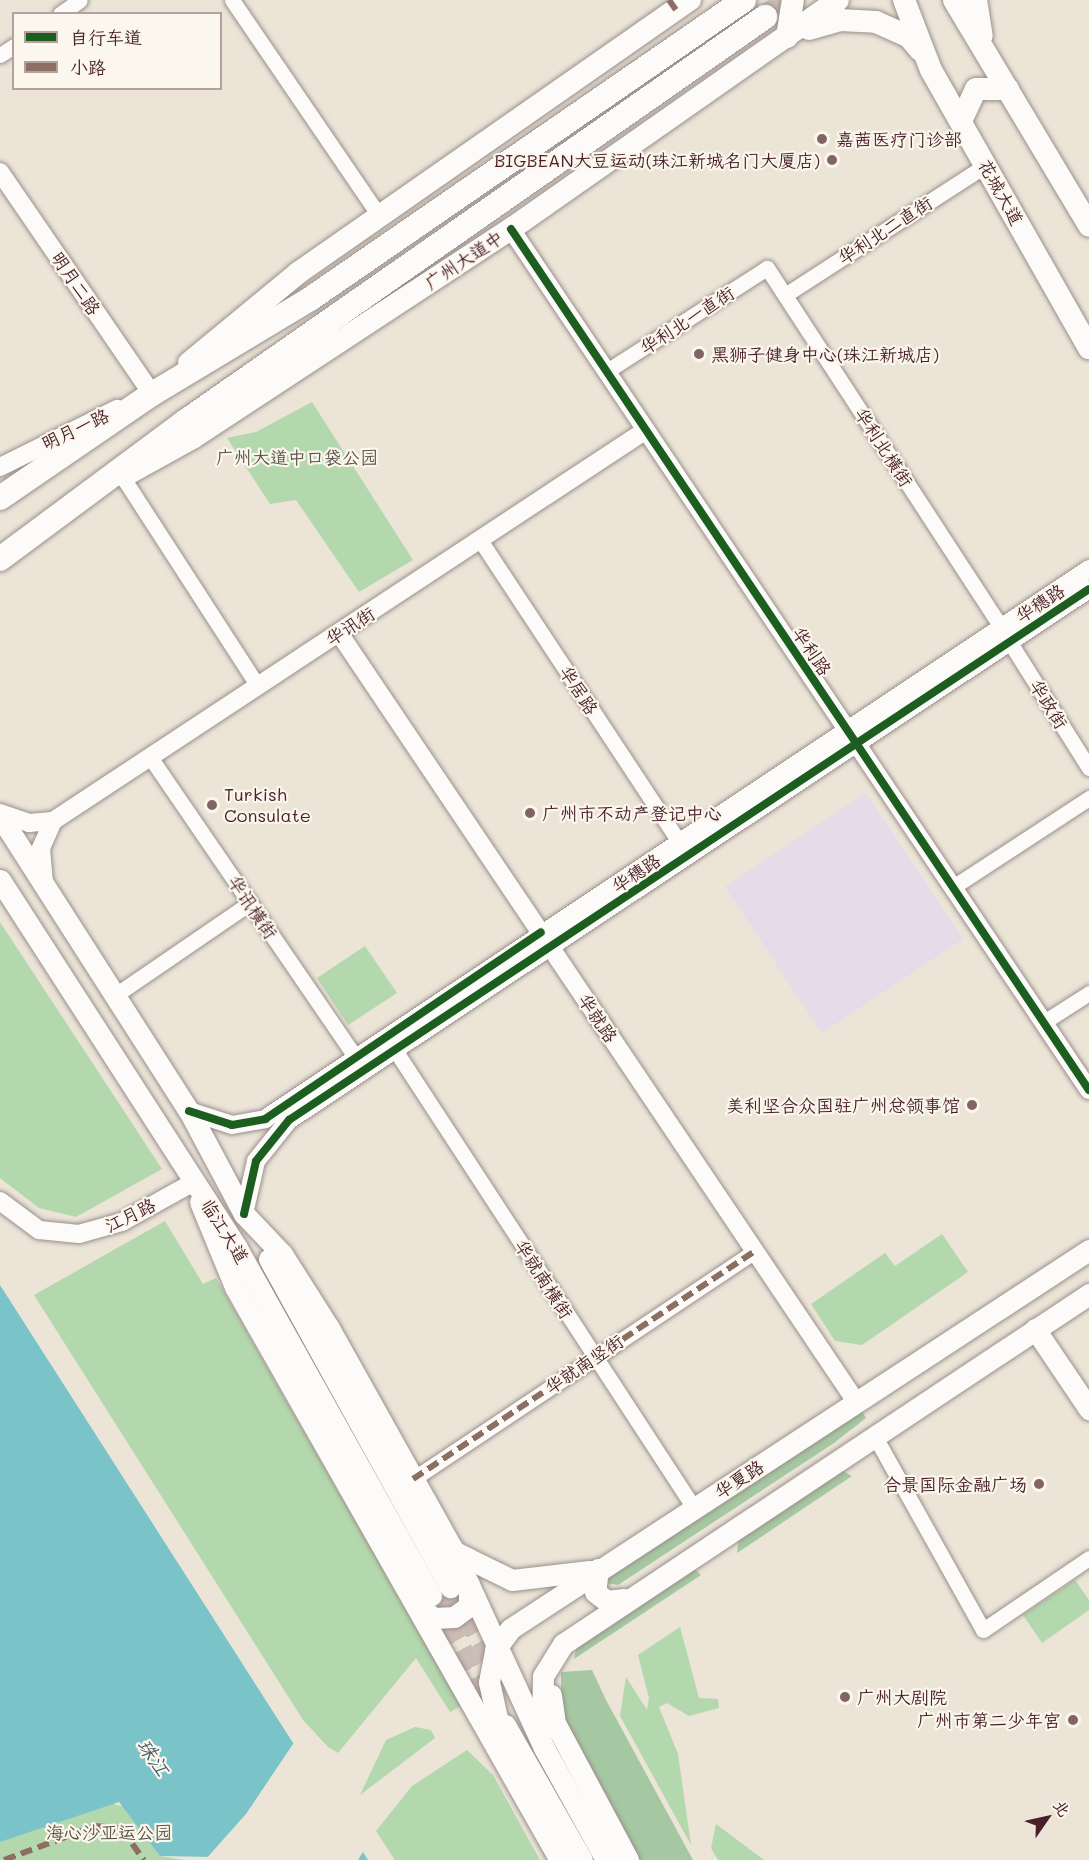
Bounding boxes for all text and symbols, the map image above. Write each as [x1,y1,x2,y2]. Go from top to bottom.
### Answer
legend [12,12,222,90]
text: 自行车道 [70,25,142,49]
text: 小路 [70,55,106,79]
place label: 嘉茜医疗门诊部 [836,128,962,150]
marker: 嘉茜医疗门诊部 [813,130,831,148]
place label: BIGBEAN大豆运动(珠江新城名门大厦店) [494,149,820,171]
marker: BIGBEAN大豆运动(珠江新城名门大厦店) [825,153,839,167]
street label: 花城大道 [974,155,1028,229]
street label: 华利北二直街 [834,192,936,268]
street label: 广州大道中 [421,226,507,294]
street label: 明月二路 [47,247,105,319]
street label: 华利北一直街 [636,282,738,358]
place label: 黑狮子健身中心(珠江新城店) [711,343,939,365]
marker: 黑狮子健身中心(珠江新城店) [692,347,706,361]
street label: 华利北横街 [850,403,918,491]
street label: 明月一路 [38,404,112,454]
park label: 广州大道中口袋公园 [216,446,378,468]
street label: 华穗路 [1011,579,1069,627]
street label: 华讯街 [321,602,379,650]
street label: 华利路 [788,623,836,679]
street label: 华居路 [555,661,603,719]
street label: 华政街 [1026,675,1072,733]
place label: Turkish Consulate [224,784,311,826]
marker: Turkish Consulate [205,798,219,812]
place label: 广州市不动产登记中心 [542,802,722,824]
marker: 广州市不动产登记中心 [523,806,537,820]
street label: 华穗路 [608,849,664,897]
street label: 华讯横街 [224,871,282,943]
street label: 华就路 [574,990,622,1046]
place label: 美利坚合众国驻广州总领事馆 [726,1094,960,1116]
marker: 美利坚合众国驻广州总领事馆 [965,1098,979,1112]
street label: 江月路 [101,1193,159,1237]
street label: 临江大道 [197,1195,253,1267]
street label: 华就南横街 [510,1235,578,1323]
street label: 华就南竖街 [541,1330,627,1398]
street label: 华夏路 [710,1455,768,1503]
place label: 合景国际金融广场 [883,1473,1027,1495]
marker: 合景国际金融广场 [1032,1477,1046,1491]
place label: 广州大剧院 [857,1686,947,1708]
marker: 广州大剧院 [838,1690,852,1704]
place label: 广州市第二少年宫 [917,1709,1061,1731]
marker: 广州市第二少年宫 [1066,1713,1080,1727]
water label: 珠江 [133,1734,175,1780]
north arrow [1017,1788,1077,1848]
text: 北 [1049,1795,1076,1820]
park label: 海心沙亚运公园 [46,1821,172,1843]

